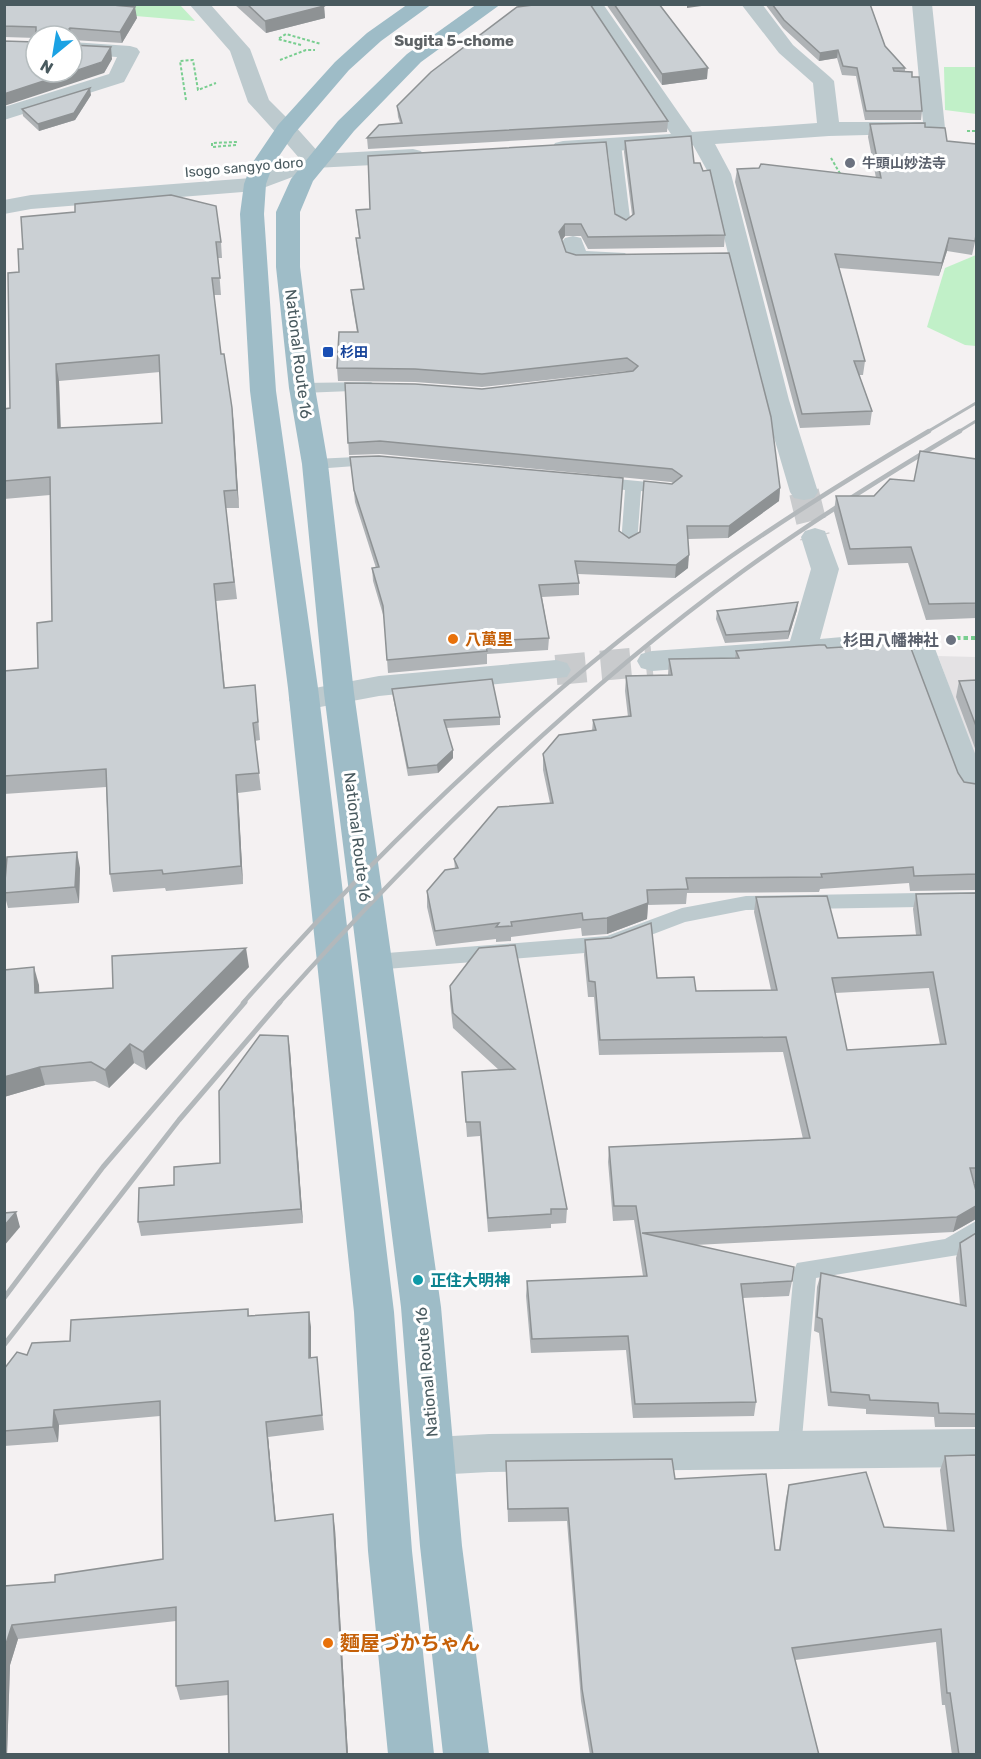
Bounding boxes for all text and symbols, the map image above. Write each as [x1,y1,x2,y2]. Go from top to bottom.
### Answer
north arrow [24,24,84,84]
district label: Sugita 5-chome [394,32,514,50]
text: N [37,55,56,78]
street label: Isogo sangyo doro [184,154,304,181]
place label: 牛頭山妙法寺 [862,155,946,172]
marker: 牛頭山妙法寺 [843,156,857,170]
street label: National Route 16 [281,288,316,420]
place label: 杉田 [340,344,368,361]
marker: 杉田 [321,345,335,359]
place label: 八萬里 [465,630,513,649]
place label: 杉田八幡神社 [843,631,939,650]
marker: 八萬里 [446,632,460,646]
marker: 杉田八幡神社 [944,633,958,647]
street label: National Route 16 [340,771,375,903]
place label: 正住大明神 [430,1271,510,1290]
marker: 正住大明神 [411,1273,425,1287]
street label: National Route 16 [411,1306,442,1438]
place label: 麵屋づかちゃん [340,1631,480,1655]
marker: 麵屋づかちゃん [321,1636,335,1650]

